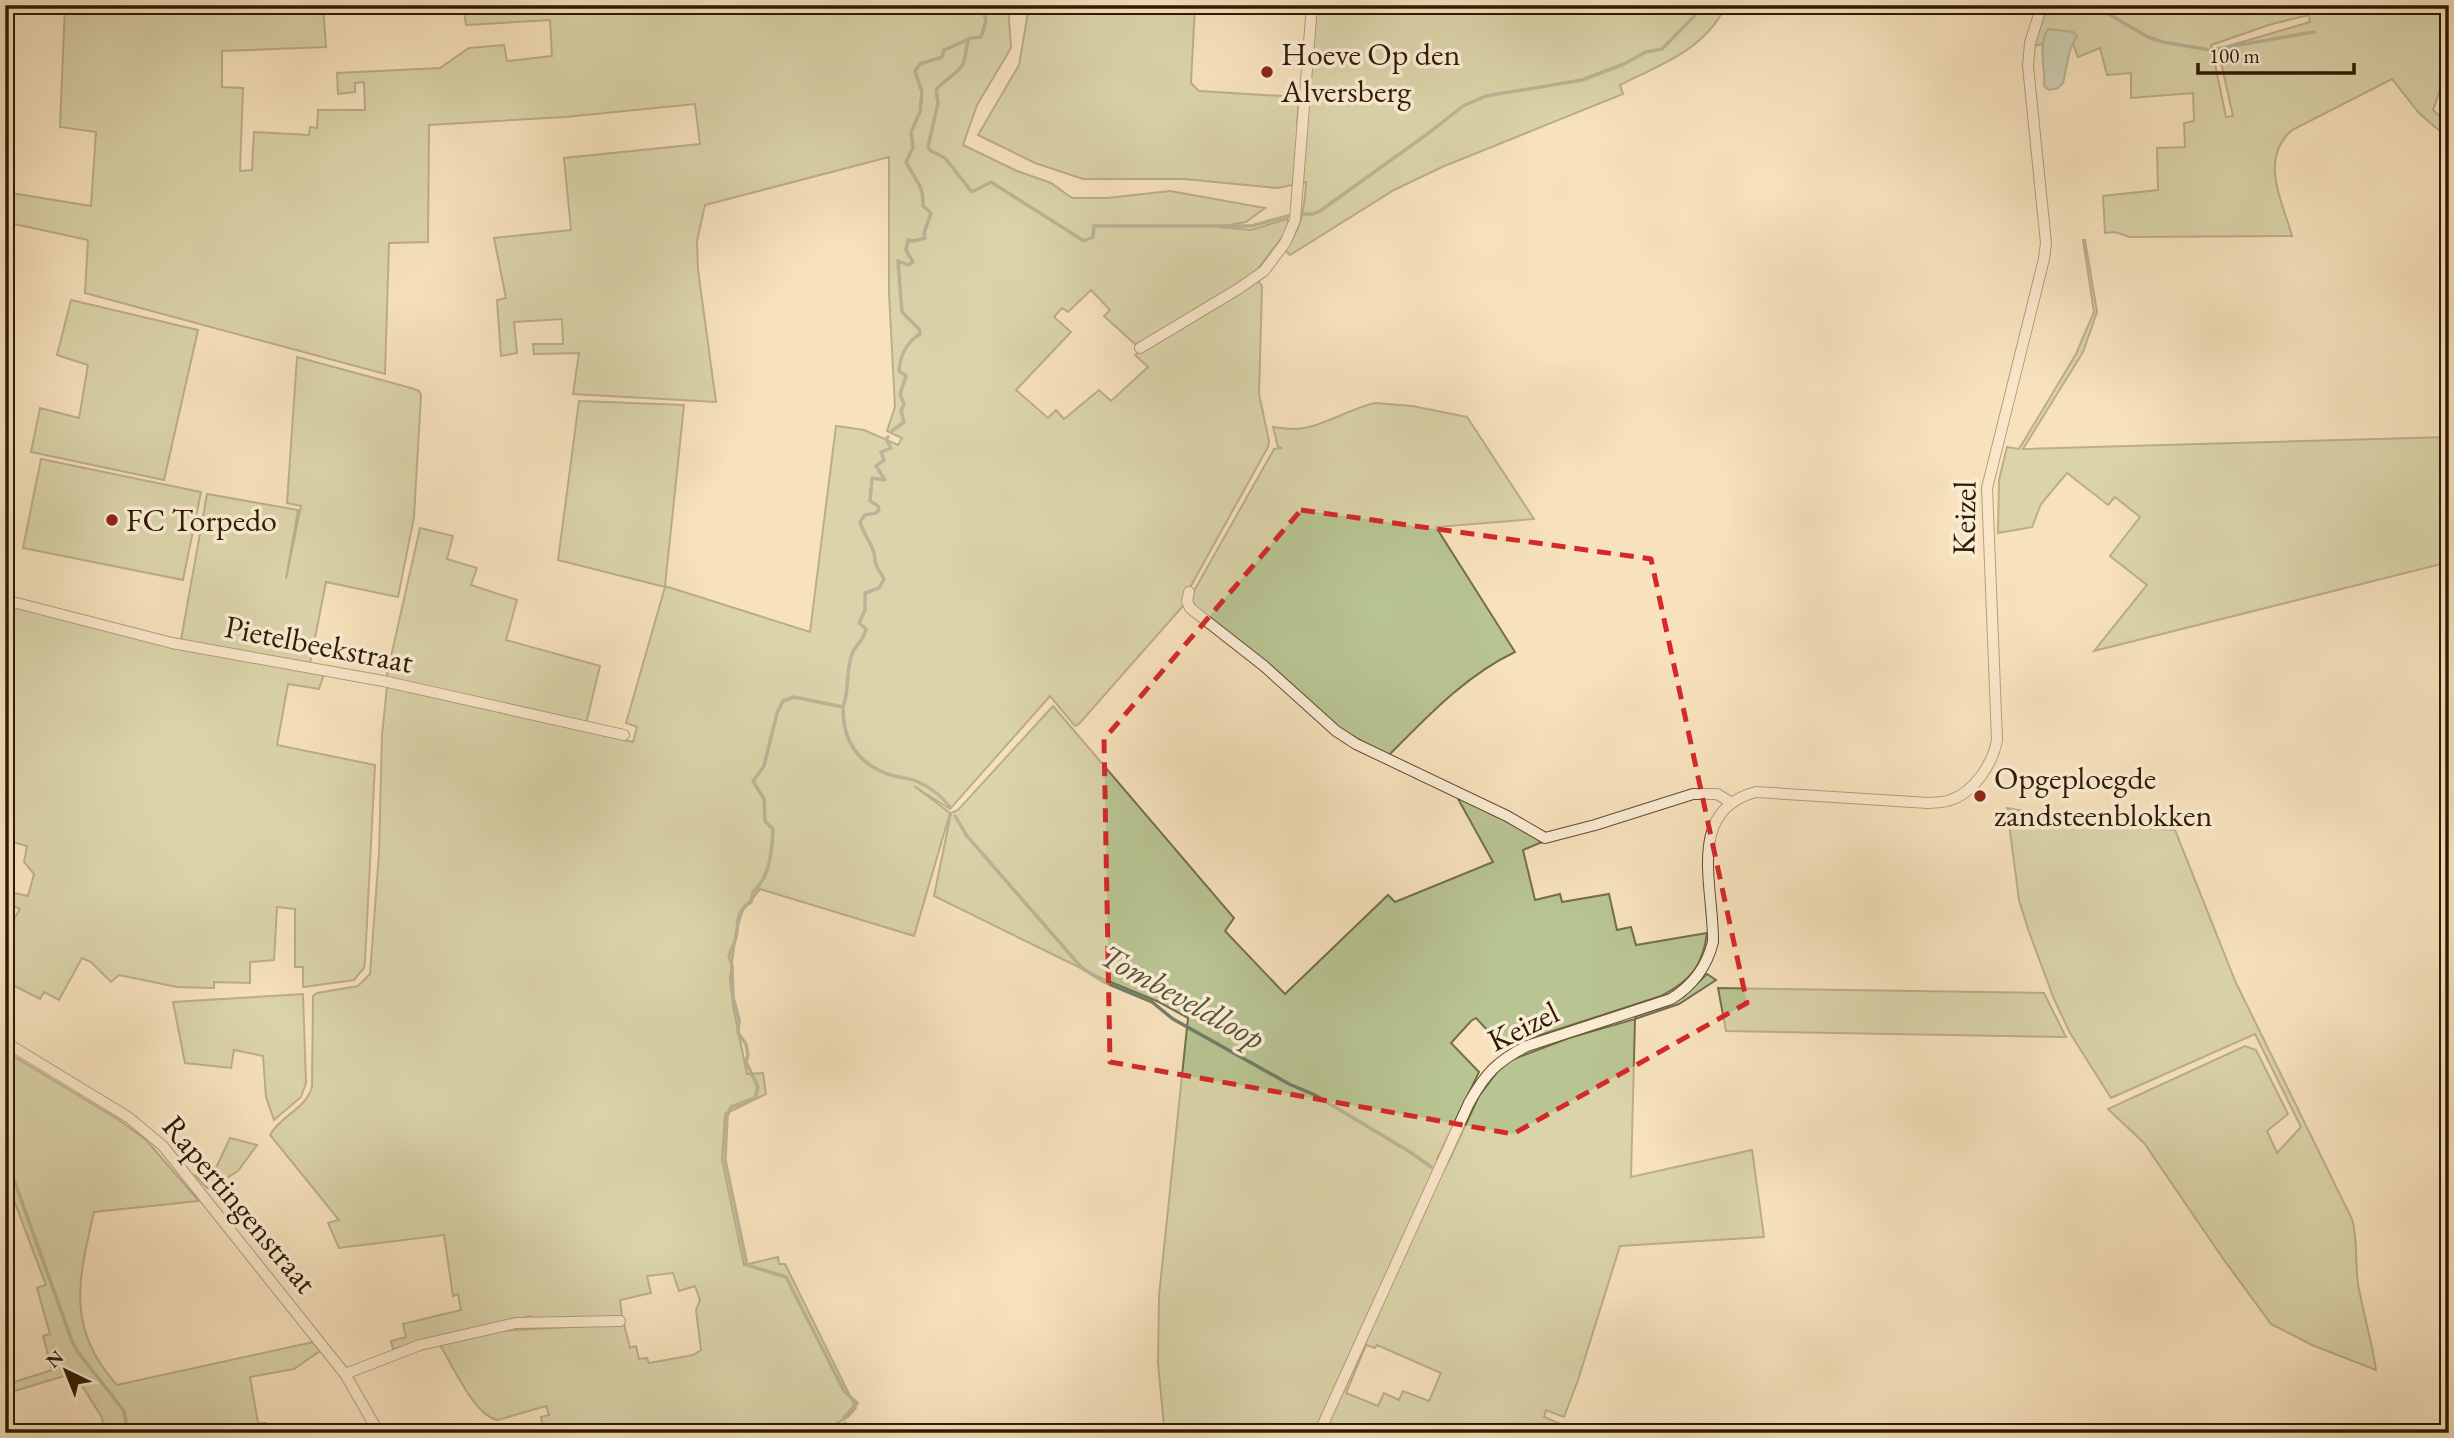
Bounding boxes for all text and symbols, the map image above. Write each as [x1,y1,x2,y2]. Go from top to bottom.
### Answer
scale bar [2198,32,2354,76]
place label: Hoeve Op den Alversberg [1280,33,1460,112]
text: 100 m [2209,42,2260,69]
marker: Hoeve Op den Alversberg [1259,64,1275,80]
street label: Keizel [1942,480,1986,556]
place label: FC Torpedo [126,499,277,541]
marker: FC Torpedo [104,512,120,528]
street label: Pietelbeekstraat [221,605,417,683]
place label: Opgeploegde zandsteenblokken [1994,757,2212,836]
marker: Opgeploegde zandsteenblokken [1972,788,1988,804]
water label: Tombeveldloop [1093,934,1273,1059]
street label: Keizel [1480,991,1566,1061]
street label: Rapertingenstraat [153,1106,327,1302]
north arrow [32,1336,102,1406]
text: N [41,1344,69,1373]

